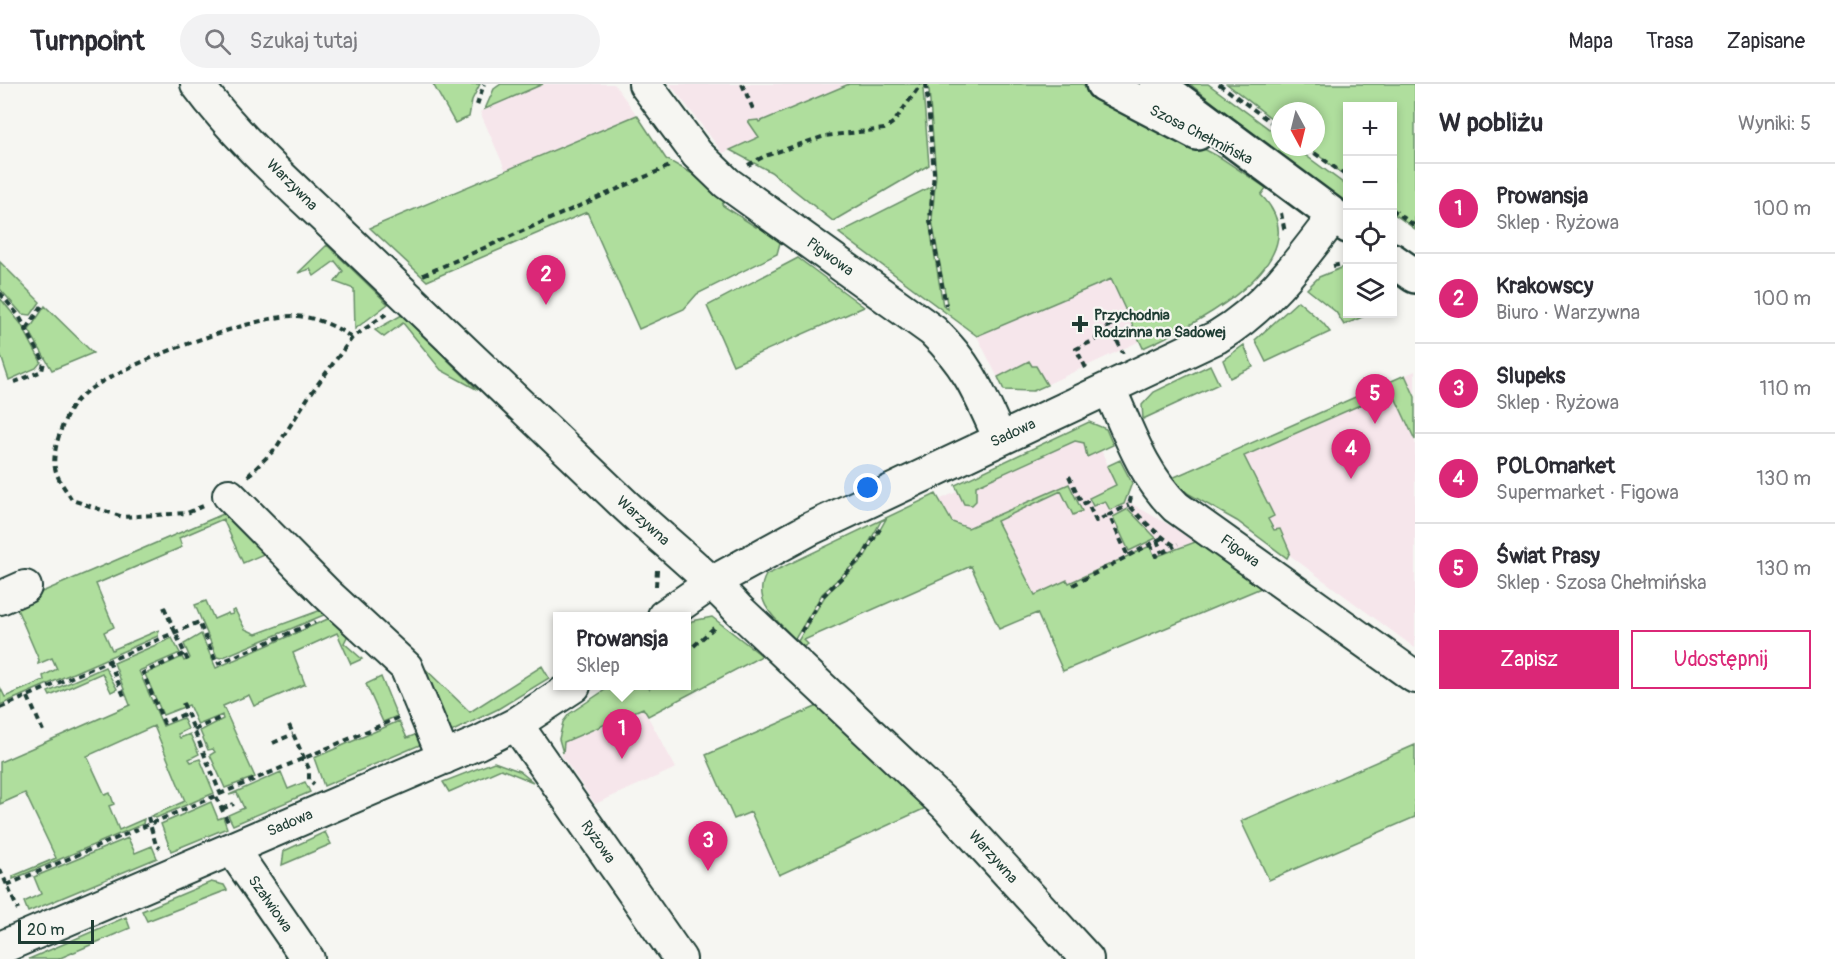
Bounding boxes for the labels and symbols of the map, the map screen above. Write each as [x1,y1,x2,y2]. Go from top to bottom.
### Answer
street label: Szosa Chełmińska [1146,101,1256,169]
north arrow [1271,102,1325,156]
street label: Warzywna [262,155,322,215]
street label: Pigwowa [803,234,857,280]
pin: 2 [526,256,566,305]
place label: Przychodnia Rodzinna na Sadowej [1094,306,1226,342]
marker: Przychodnia Rodzinna na Sadowej [1071,315,1089,333]
pin: 5 [1356,374,1394,424]
street label: Sadowa [987,414,1039,452]
pin: 4 [1332,430,1370,479]
your location [853,473,882,502]
street label: Warzywna [613,492,674,550]
street label: Figowa [1217,530,1263,572]
pin: 1 [602,710,642,759]
street label: Sadowa [264,805,316,841]
street label: Ryżowa [576,817,620,867]
pin: 3 [688,822,728,871]
street label: Warzywna [964,827,1022,888]
street label: Szałwiowa [244,872,296,936]
scale bar [18,917,94,944]

